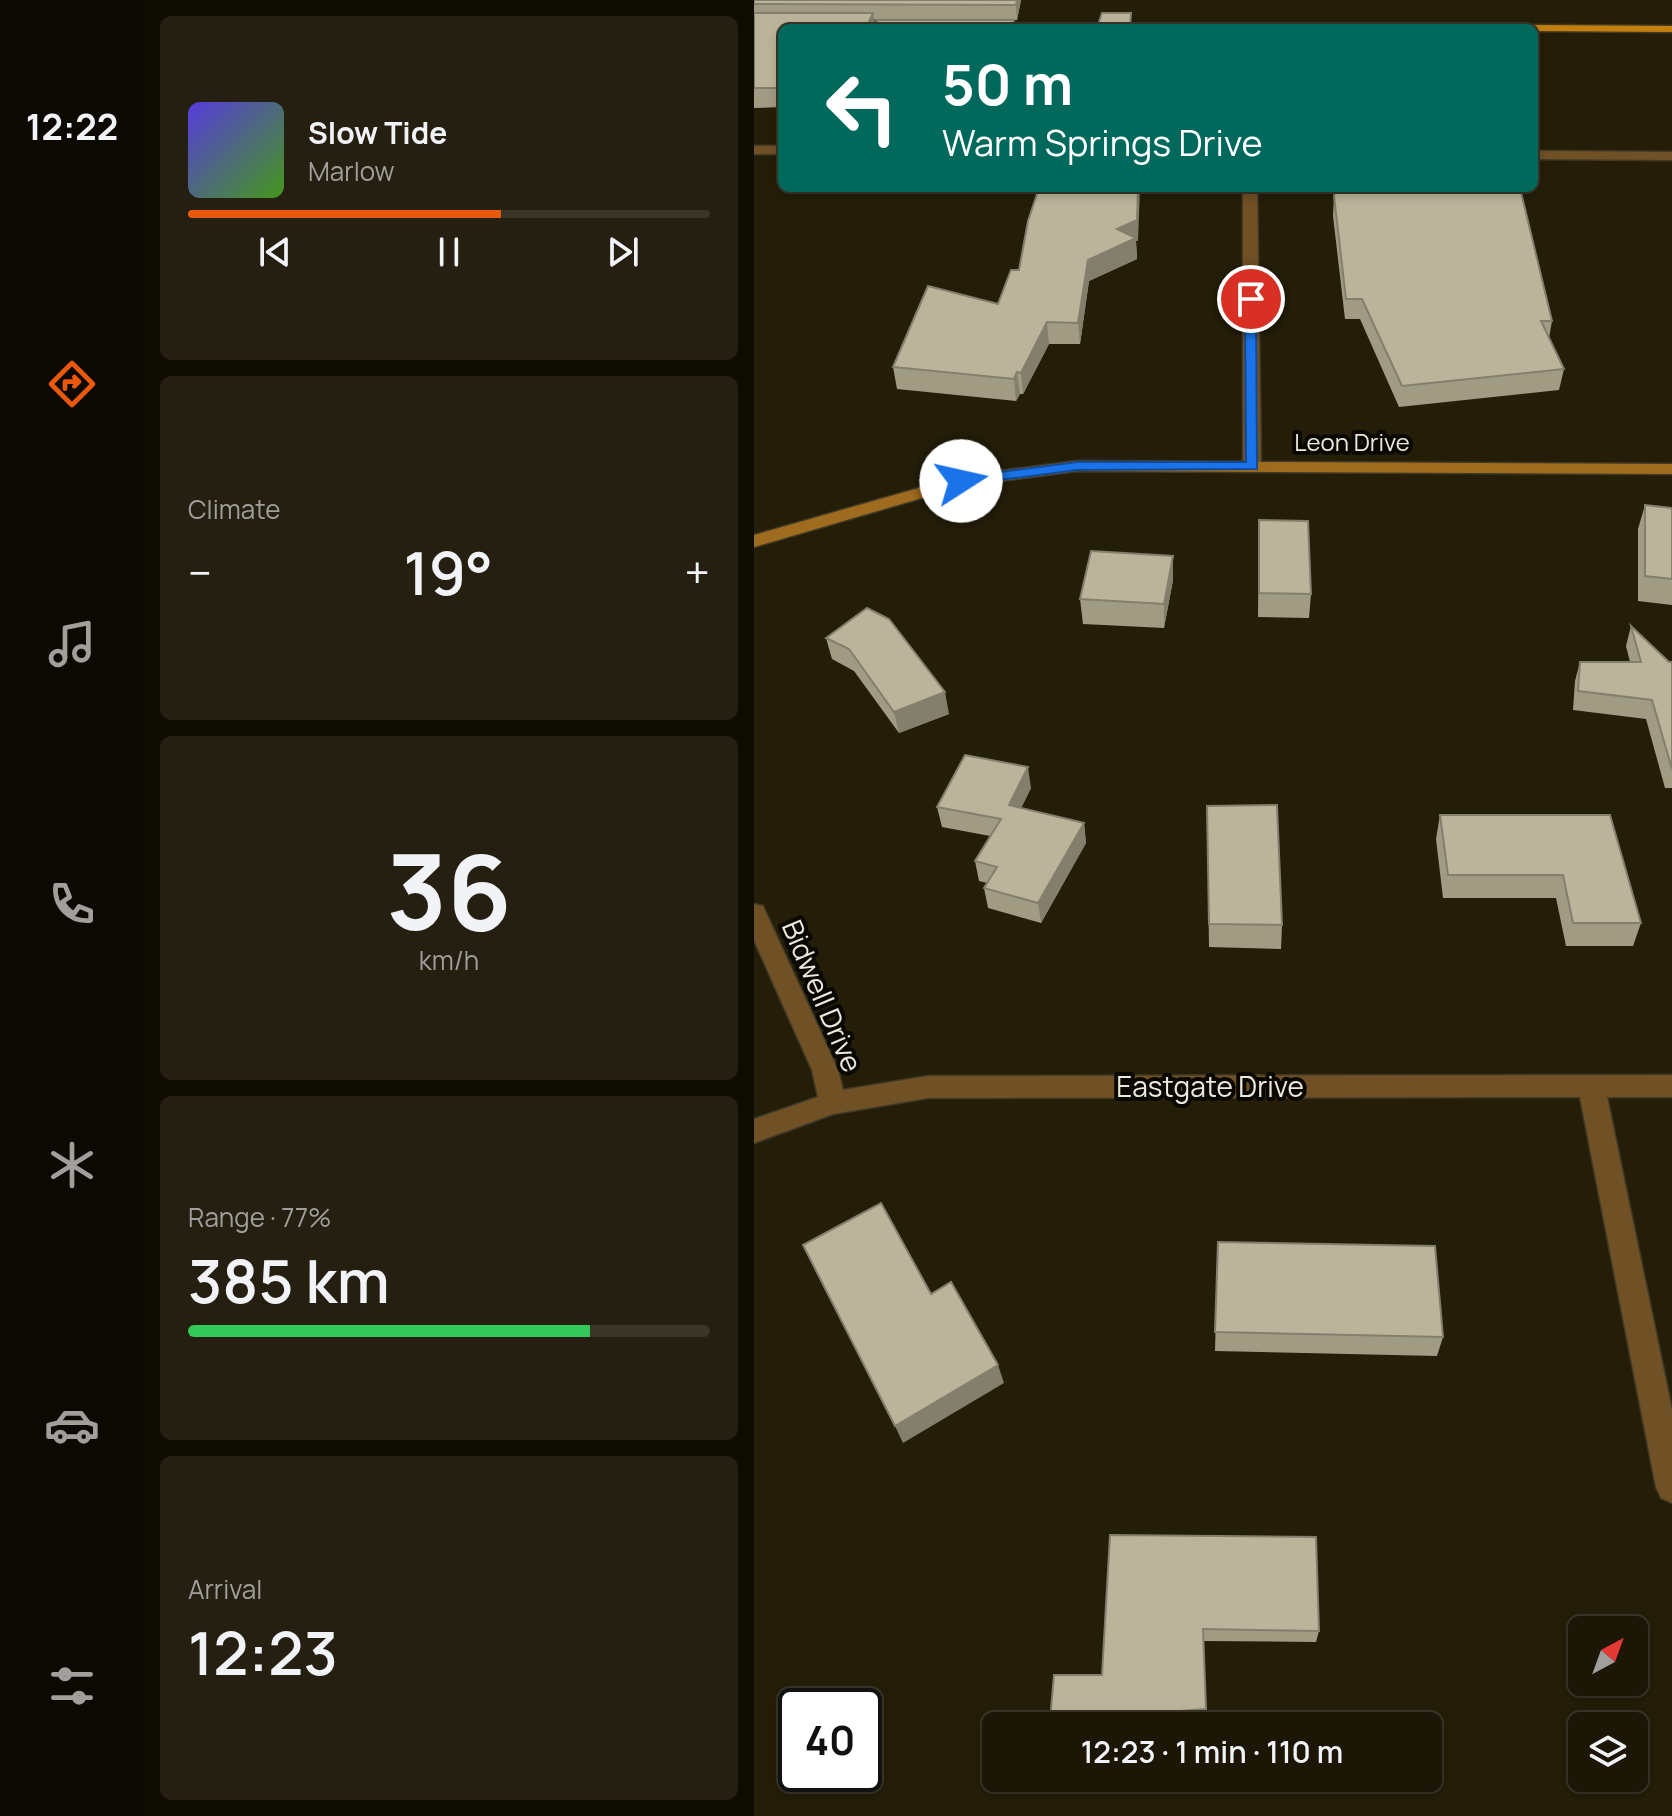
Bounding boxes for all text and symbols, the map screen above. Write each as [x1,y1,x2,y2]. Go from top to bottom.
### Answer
text: 50 m [942,45,1073,122]
icon: left [810,56,914,160]
text: 12:22 [26,102,118,151]
text: Slow Tide [308,112,447,153]
text: Warm Springs Drive [942,118,1263,167]
text: Marlow [308,153,395,189]
icon: previous [253,230,297,274]
icon: pause [427,230,471,274]
icon: next [601,230,645,274]
pin [1217,265,1285,333]
icon: arrive [1229,277,1273,321]
icon: directions [44,356,100,412]
street label: Leon Drive [1294,425,1410,458]
position arrow [919,439,1003,523]
text: Climate [188,491,280,527]
text: 19° [403,531,493,613]
text: − [188,542,212,602]
text: + [685,542,710,602]
icon: music [44,616,100,672]
text: 36 [386,819,512,961]
icon: phone [44,876,100,932]
street label: Bidwell Drive [774,914,872,1077]
text: km/h [419,942,479,978]
street label: Eastgate Drive [1116,1067,1304,1105]
icon: climate [44,1137,100,1193]
text: Range · 77% [188,1199,331,1235]
text: 385 km [188,1239,390,1321]
icon: car [44,1397,100,1453]
text: Arrival [188,1571,262,1607]
text: 12:23 [188,1611,338,1693]
north arrow [1568,1616,1648,1696]
map controls [1568,1616,1648,1792]
icon: filters [44,1658,100,1714]
speed limit sign: 40 [778,1688,882,1792]
button: layers [1568,1712,1648,1792]
text: 12:23 · 1 min · 110 m [1081,1731,1343,1772]

